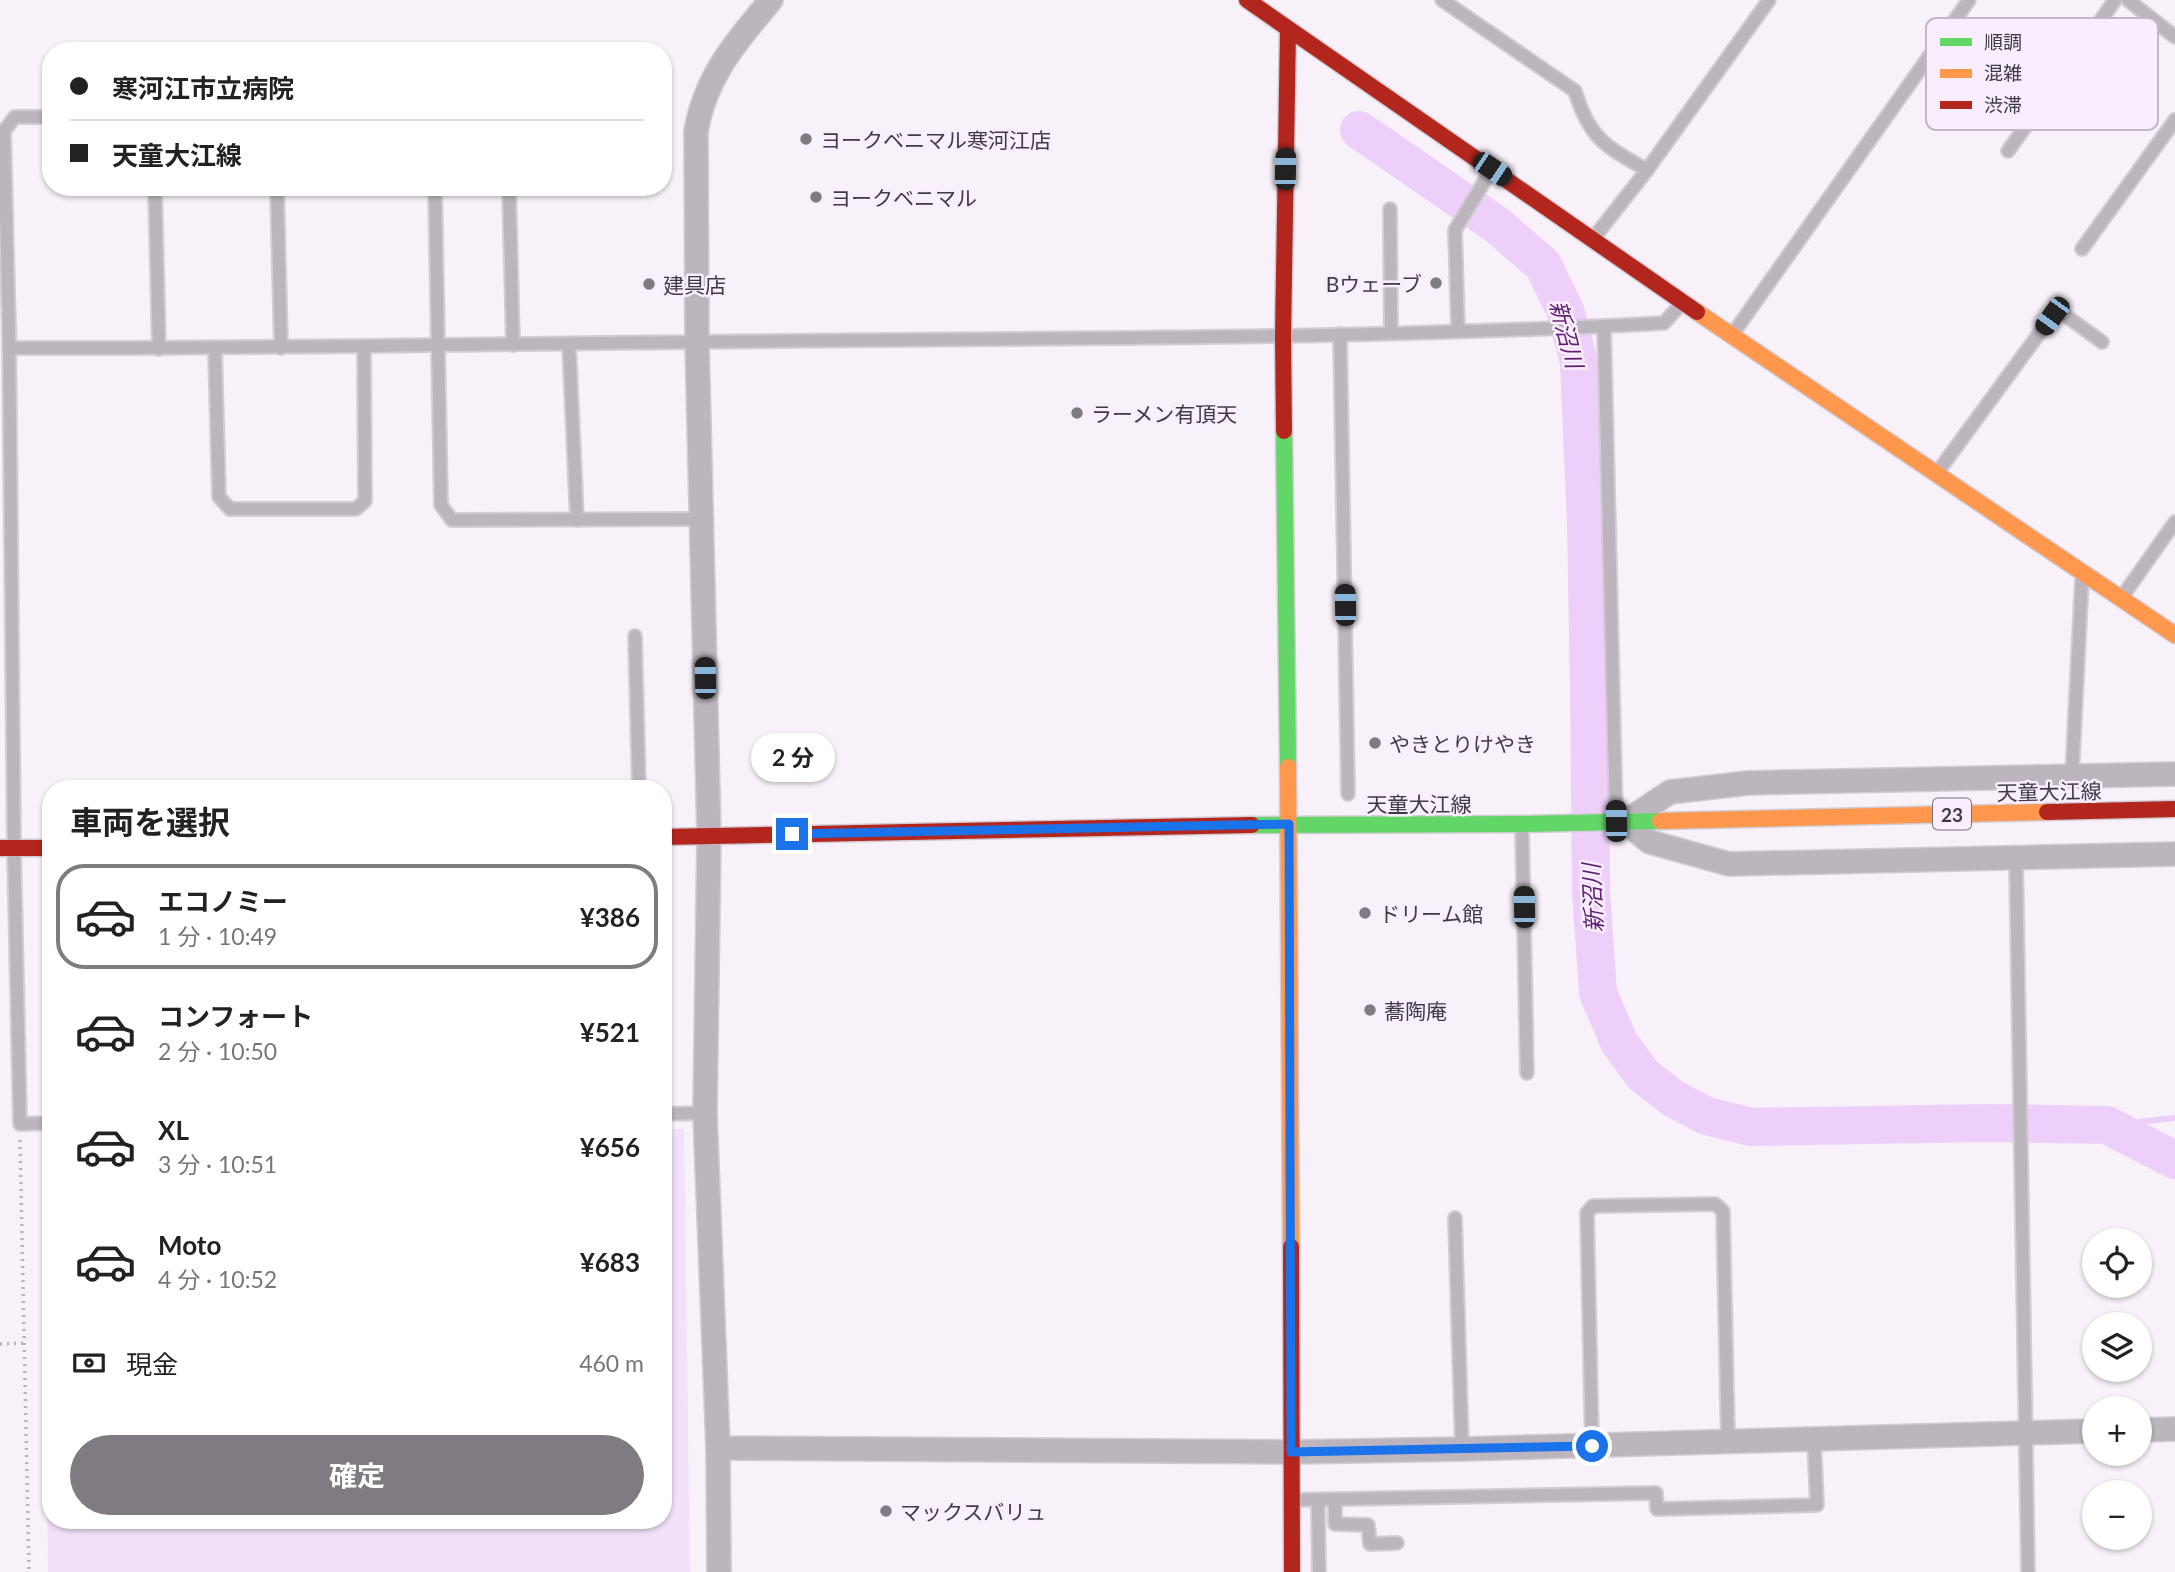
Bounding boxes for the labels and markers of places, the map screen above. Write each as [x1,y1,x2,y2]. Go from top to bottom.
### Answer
place label: ヨークベニマル寒河江店 [820,127,1051,152]
marker: ヨークベニマル寒河江店 [798,131,814,147]
place label: ヨークベニマル [830,185,977,210]
marker: ヨークベニマル [808,189,824,205]
place label: Bウェーブ [1326,271,1422,296]
place label: 建具店 [663,272,726,297]
marker: Bウェーブ [1428,275,1444,291]
marker: 建具店 [641,276,657,292]
place label: ラーメン有頂天 [1091,401,1237,426]
marker: ラーメン有頂天 [1069,405,1085,421]
place label: やきとりけやき [1389,731,1536,756]
marker: やきとりけやき [1367,735,1383,751]
place label: ドリーム館 [1379,901,1483,926]
marker: ドリーム館 [1357,905,1373,921]
place label: 蕎陶庵 [1384,998,1447,1023]
marker: 蕎陶庵 [1362,1002,1378,1018]
place label: マックスバリュ [900,1499,1046,1524]
marker: マックスバリュ [878,1503,894,1519]

